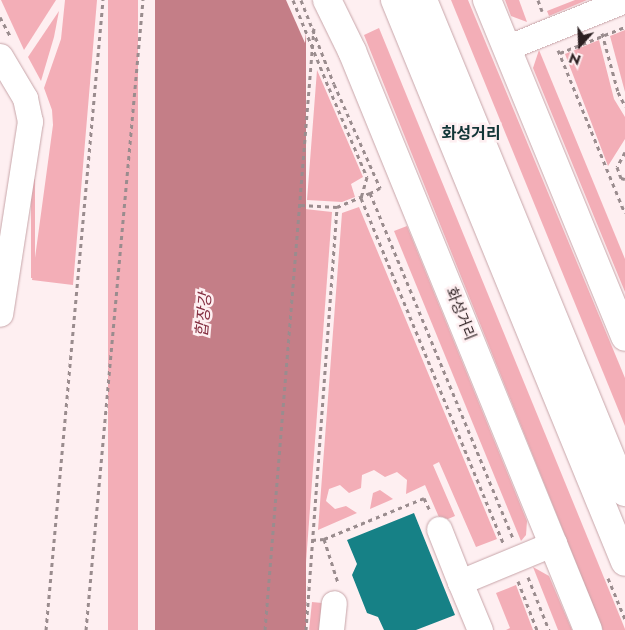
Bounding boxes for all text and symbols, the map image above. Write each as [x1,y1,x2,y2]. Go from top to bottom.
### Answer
north arrow [555,20,605,70]
text: N [566,48,584,70]
district label: 화성거리 [442,124,500,144]
street label: 화성거리 [441,285,479,343]
water label: 합장강 [193,292,215,338]

